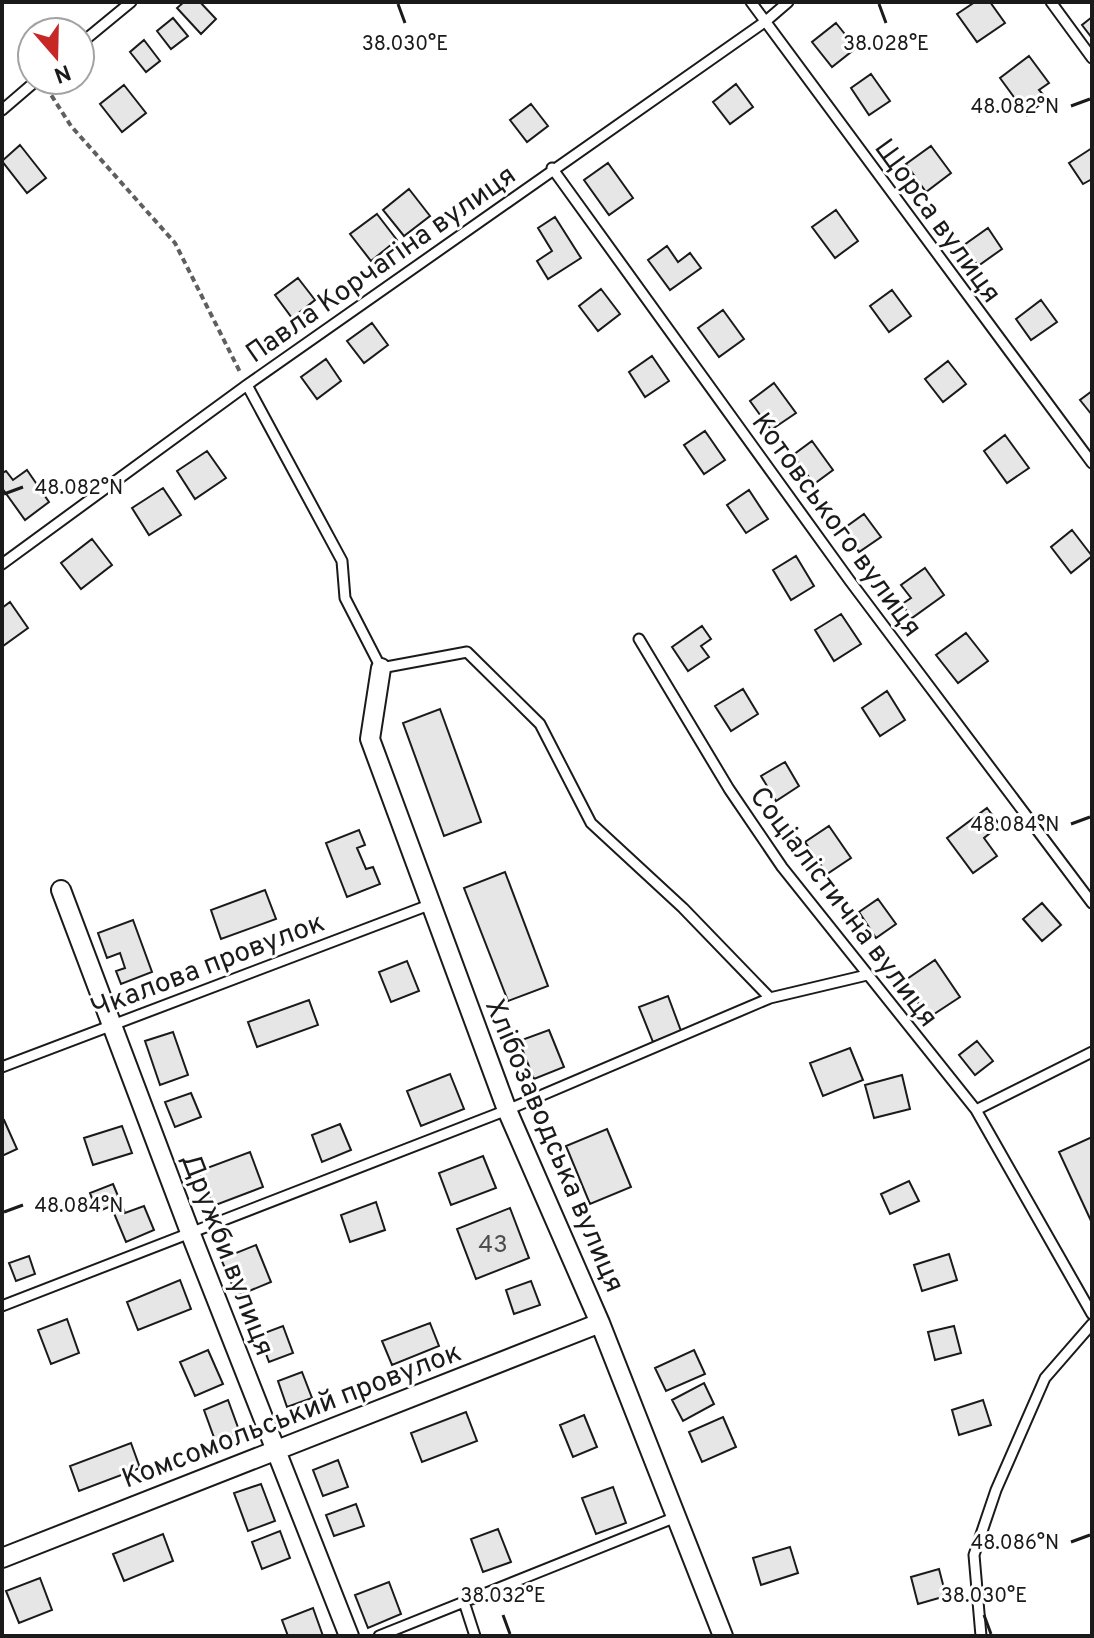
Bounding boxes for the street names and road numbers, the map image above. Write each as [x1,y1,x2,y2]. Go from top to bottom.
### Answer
street label: Щорса вулиця [865,133,1008,311]
street label: Павла Корчагіна вулиця [240,158,524,373]
street label: Котовського вулиця [742,407,929,645]
street label: Соціалістична вулиця [740,780,945,1035]
street label: Чкалова провулок [86,906,330,1028]
street label: Хлібозаводська вулиця [475,994,631,1298]
street label: Дружби вулиця [171,1149,281,1361]
street label: Комсомольський провулок [117,1335,467,1498]

